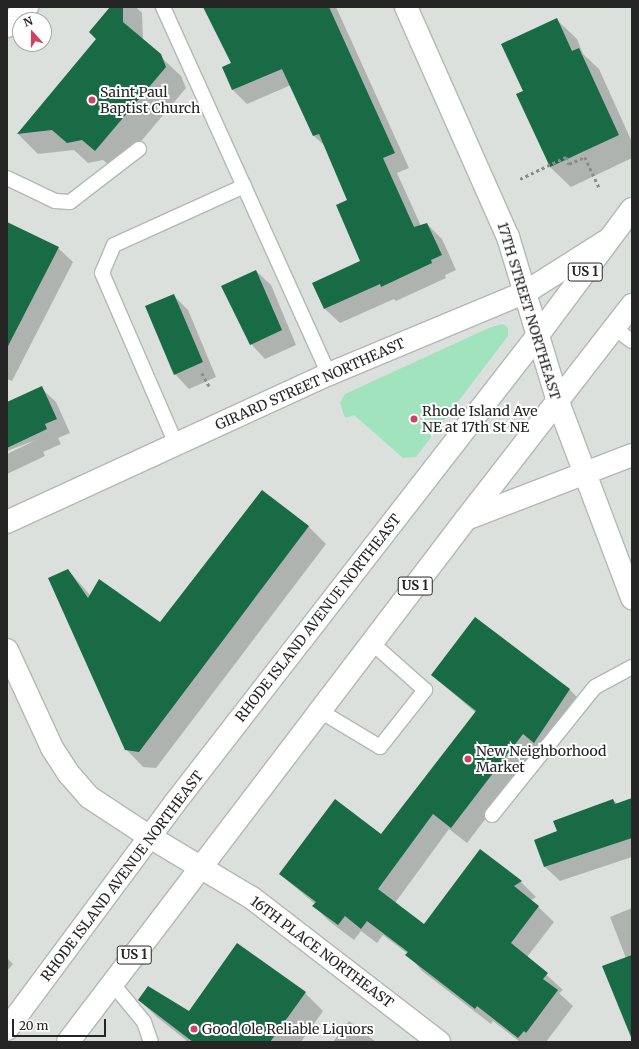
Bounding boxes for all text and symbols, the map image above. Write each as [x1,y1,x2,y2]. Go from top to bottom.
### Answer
north arrow [12,12,52,52]
text: N [21,14,35,30]
place label: Saint Paul Baptist Church [100,84,200,116]
marker: Saint Paul Baptist Church [87,95,97,105]
street label: 17TH STREET NORTHEAST [494,220,564,402]
road number: US 1 [567,261,603,283]
street label: GIRARD STREET NORTHEAST [213,335,407,433]
place label: Rhode Island Ave NE at 17th St NE [422,403,537,436]
marker: Rhode Island Ave NE at 17th St NE [409,414,419,424]
street label: RHODE ISLAND AVENUE NORTHEAST [232,511,404,725]
road number: US 1 [397,575,433,597]
place label: New Neighborhood Market [476,743,607,776]
marker: New Neighborhood Market [463,754,473,764]
street label: RHODE ISLAND AVENUE NORTHEAST [37,768,207,984]
street label: 16TH PLACE NORTHEAST [247,893,397,1011]
road number: US 1 [116,944,152,966]
scale bar [14,1011,108,1037]
text: 20 m [19,1018,48,1033]
place label: Good Ole Reliable Liquors [202,1021,374,1037]
marker: Good Ole Reliable Liquors [189,1024,199,1034]

